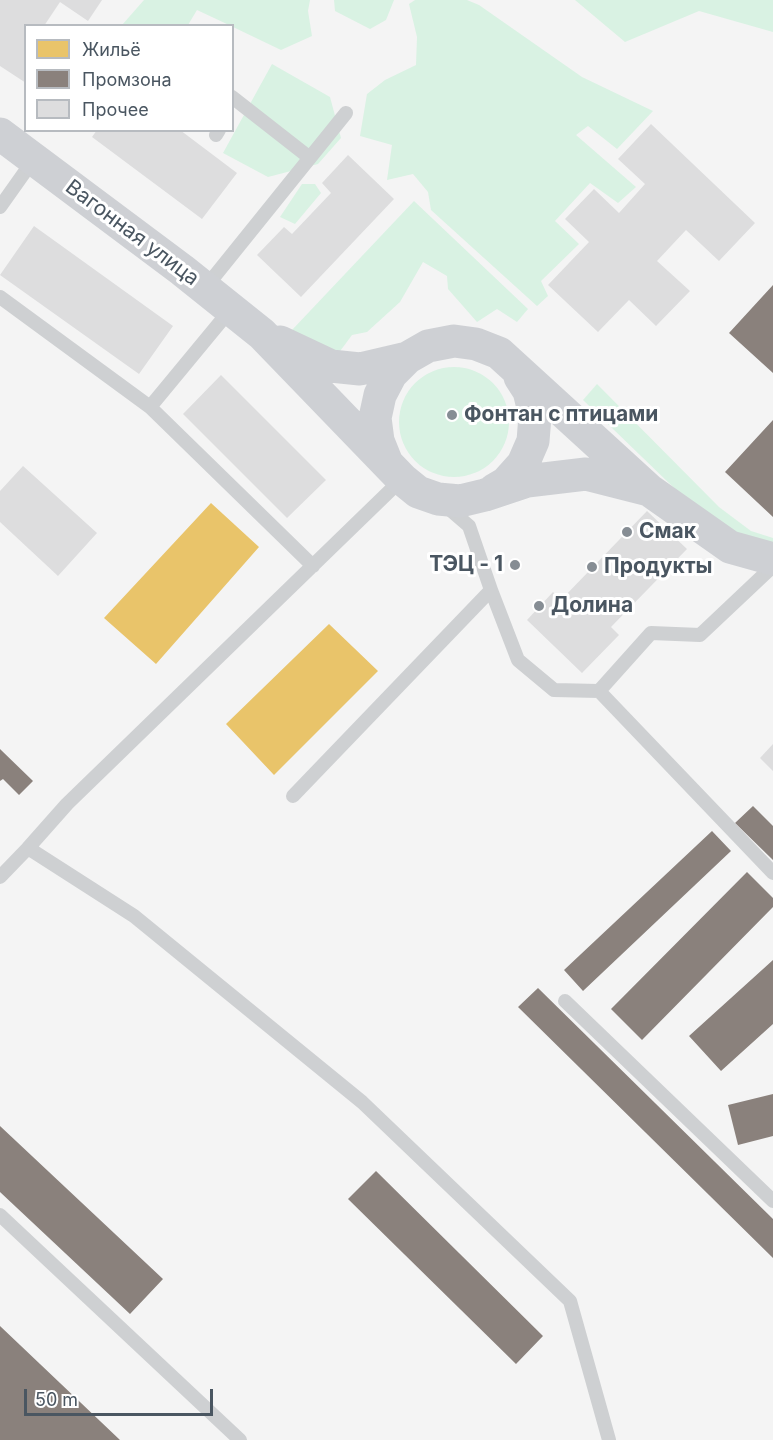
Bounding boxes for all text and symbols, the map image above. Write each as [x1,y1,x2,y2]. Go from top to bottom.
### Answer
legend [24,24,234,132]
text: Жильё [82,39,141,60]
text: Промзона [82,69,172,90]
text: Прочее [82,99,149,120]
street label: Вагонная улица [60,175,204,291]
place label: Фонтан с птицами [464,402,658,428]
marker: Фонтан с птицами [445,408,459,422]
place label: Смак [639,519,696,545]
marker: Смак [620,525,634,539]
place label: ТЭЦ - 1 [429,552,503,578]
place label: Продукты [604,554,713,580]
marker: ТЭЦ - 1 [508,558,522,572]
marker: Продукты [585,560,599,574]
place label: Долина [551,593,633,619]
marker: Долина [532,599,546,613]
scale bar [27,1377,216,1415]
text: 50 m [35,1389,78,1410]

